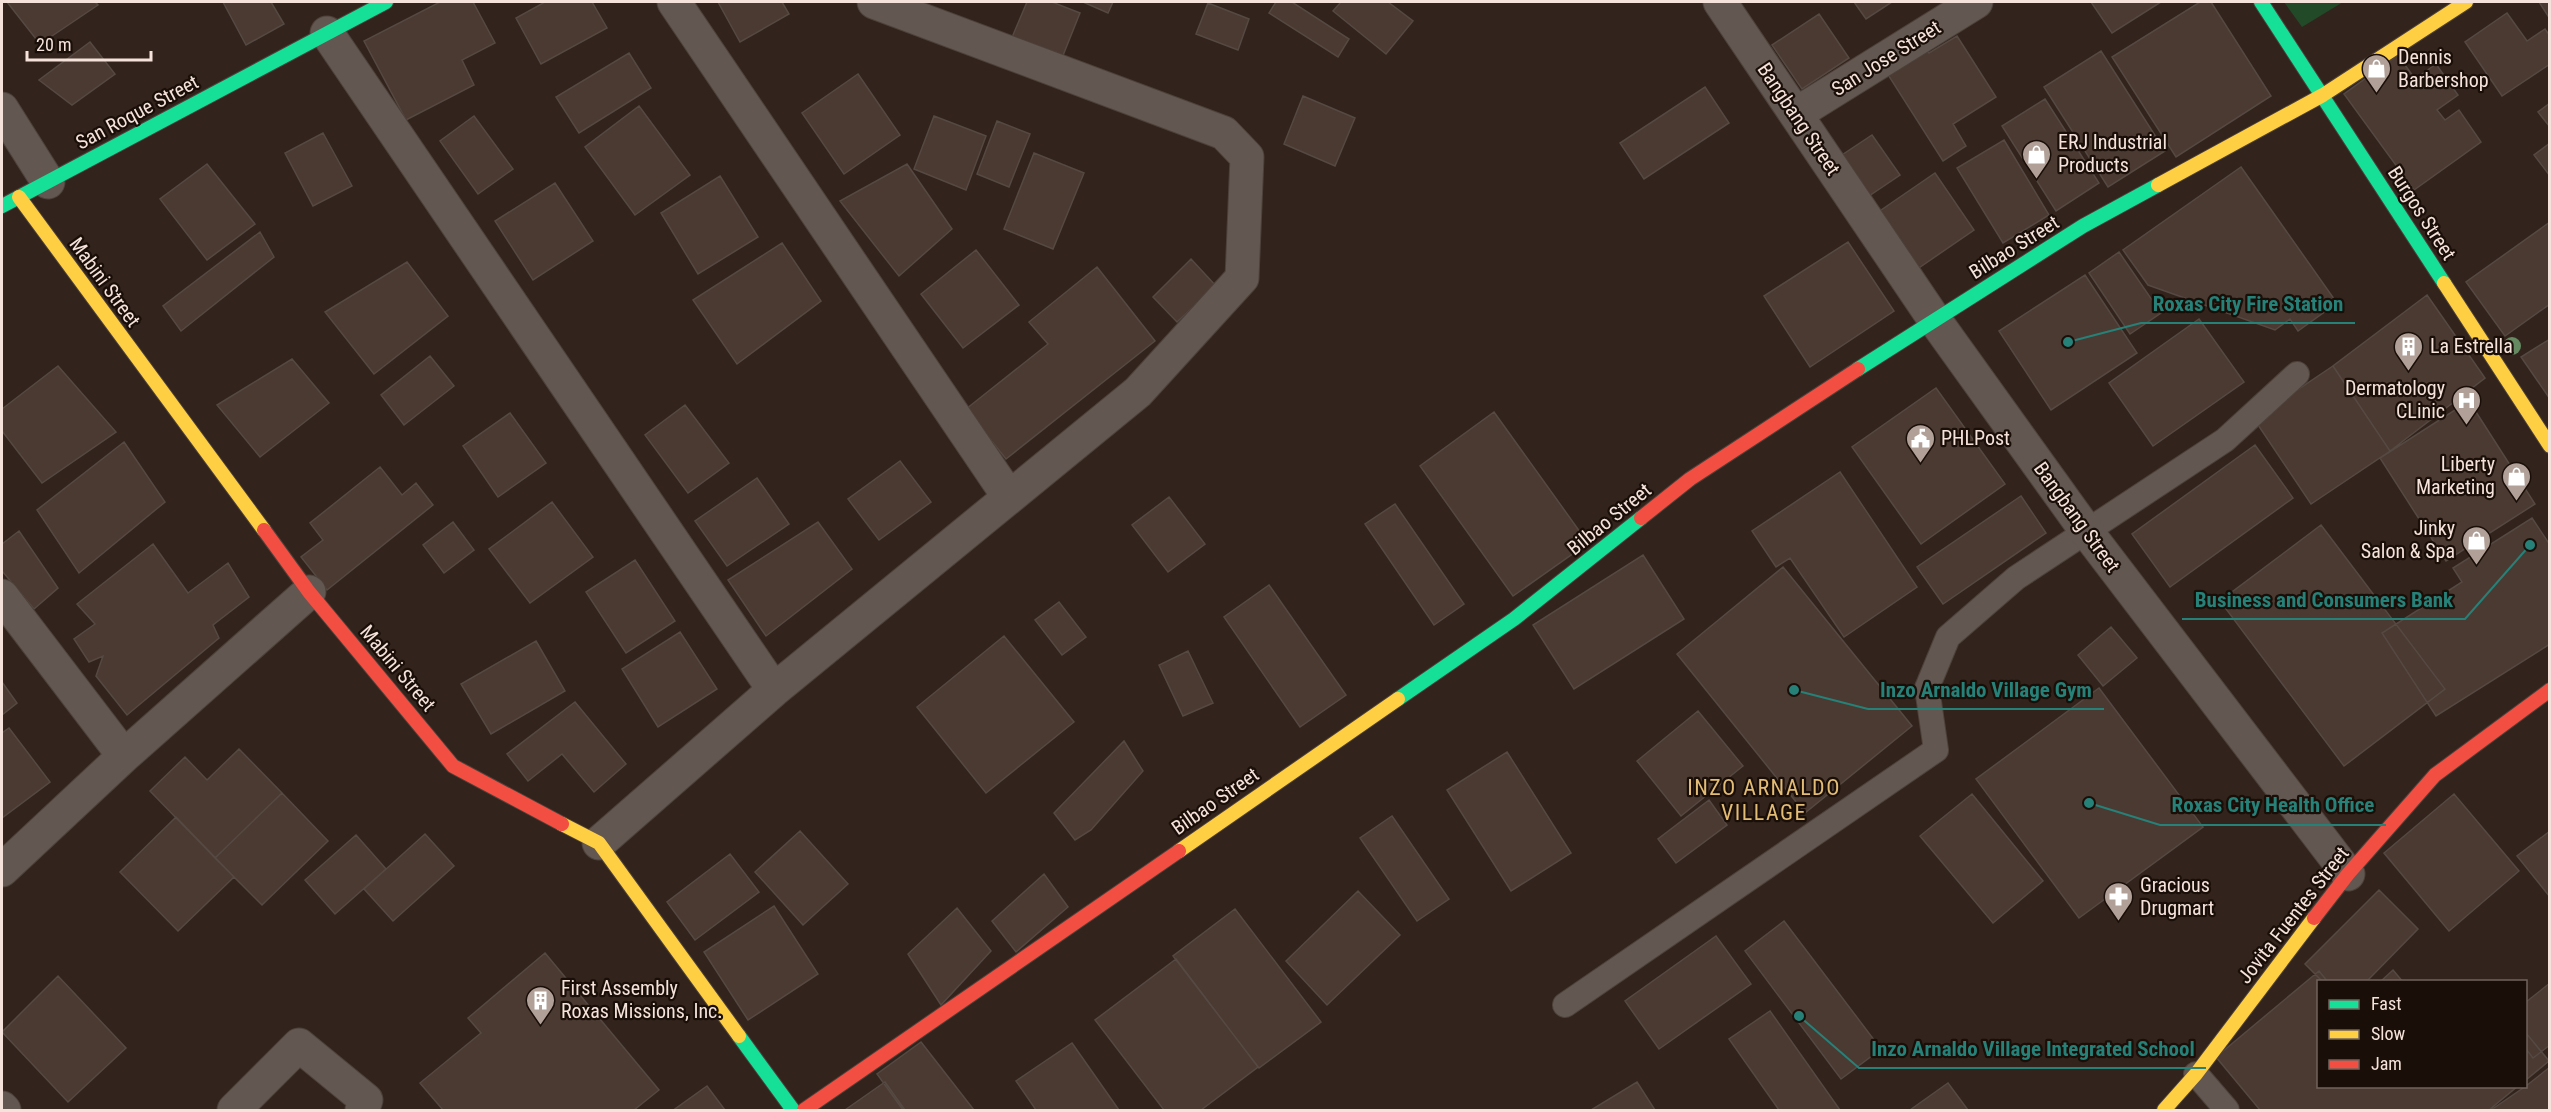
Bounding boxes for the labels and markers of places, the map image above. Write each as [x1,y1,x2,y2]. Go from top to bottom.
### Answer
place label: Dennis Barbershop [2398,45,2489,92]
shop icon: Dennis Barbershop [2361,52,2393,94]
place label: ERJ Industrial Products [2058,130,2167,177]
shop icon: ERJ Industrial Products [2021,138,2053,180]
callout: Roxas City Fire Station [2141,284,2355,323]
building icon: La Estrella [2393,330,2425,372]
place label: La Estrella [2430,334,2513,358]
place label: Dermatology CLinic [2345,376,2445,423]
hospital icon: Dermatology CLinic [2450,384,2482,426]
public building icon: PHLPost [1904,422,1936,464]
place label: PHLPost [1941,426,2010,450]
place label: Liberty Marketing [2416,452,2495,499]
shop icon: Liberty Marketing [2500,460,2532,502]
place label: Jinky Salon & Spa [2361,516,2455,563]
shop icon: Jinky Salon & Spa [2460,524,2492,566]
callout: Business and Consumers Bank [2182,580,2465,619]
callout: Inzo Arnaldo Village Gym [1868,670,2104,709]
callout: Roxas City Health Office [2160,786,2386,825]
place label: Gracious Drugmart [2140,873,2214,920]
pharmacy icon: Gracious Drugmart [2103,880,2135,922]
place label: First Assembly Roxas Missions, Inc. [561,976,723,1023]
building icon: First Assembly Roxas Missions, Inc. [524,984,556,1026]
callout: Inzo Arnaldo Village Integrated School [1859,1029,2206,1068]

